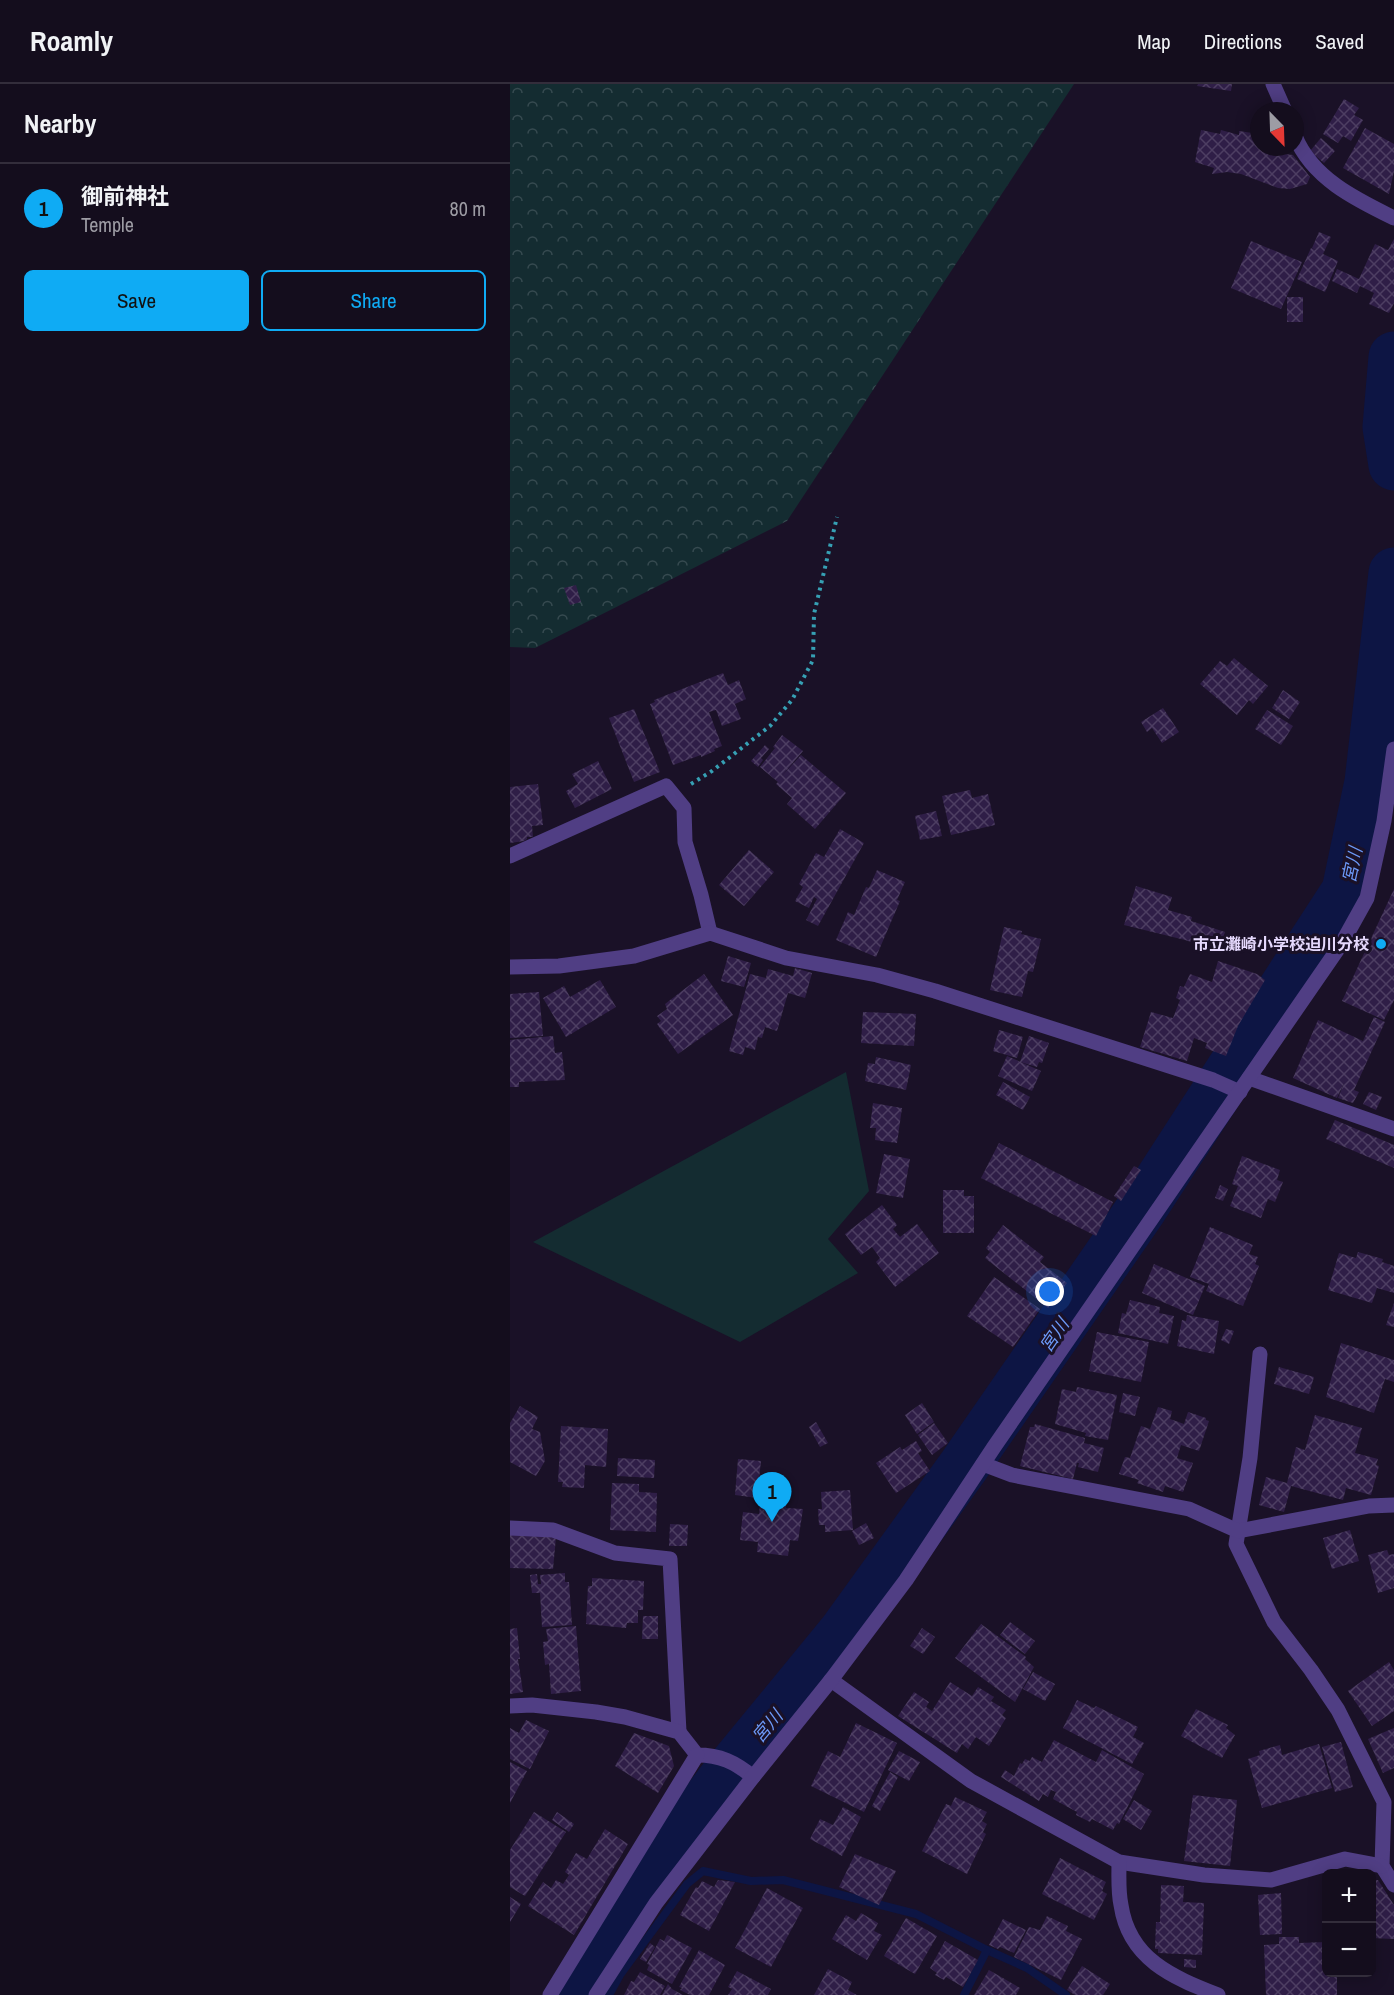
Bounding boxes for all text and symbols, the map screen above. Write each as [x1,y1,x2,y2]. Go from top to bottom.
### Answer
text: Roamly [30,22,113,60]
text: Map [1137,27,1171,56]
text: Directions [1204,27,1282,56]
text: Saved [1315,27,1364,56]
north arrow [1250,102,1304,156]
text: Nearby [24,106,96,141]
text: 御前神社 [81,181,169,211]
text: 1 [39,195,48,222]
text: 80 m [450,195,486,222]
text: Temple [81,211,134,238]
button: Save [24,270,249,331]
button: Share [261,270,486,331]
water label: 宮川 [1336,843,1368,885]
place label: 市立灘崎小学校迫川分校 [1193,933,1369,955]
marker: 市立灘崎小学校迫川分校 [1374,937,1388,951]
your location [1035,1277,1064,1306]
water label: 宮川 [1033,1311,1076,1357]
pin: 1 [752,1472,792,1522]
water label: 宮川 [746,1703,789,1748]
map controls [1322,1869,1376,1977]
button: + [1322,1869,1376,1923]
button: − [1322,1923,1376,1977]

